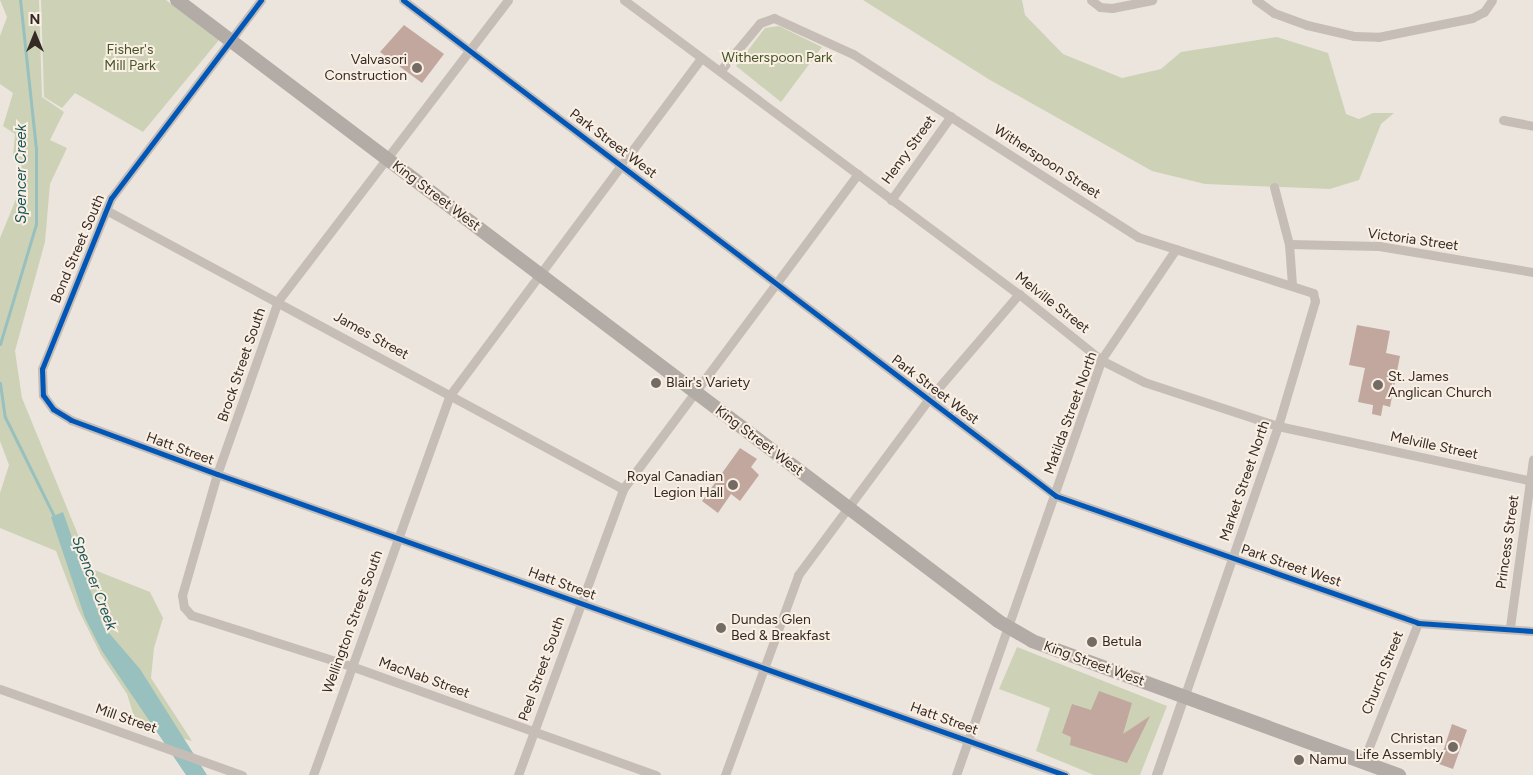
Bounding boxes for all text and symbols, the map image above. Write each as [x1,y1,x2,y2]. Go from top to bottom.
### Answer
north arrow [10,10,60,60]
text: N [30,11,40,28]
park label: Fisher's Mill Park [104,42,156,74]
park label: Witherspoon Park [721,50,833,66]
place label: Valvasori Construction [325,52,407,84]
marker: Valvasori Construction [411,62,423,74]
street label: Park Street West [566,106,660,182]
street label: Henry Street [878,112,940,188]
street label: Witherspoon Street [991,121,1103,203]
water label: Spencer Creek [13,124,31,224]
street label: King Street West [389,157,483,235]
street label: Bond Street South [48,192,108,306]
street label: Victoria Street [1366,225,1460,255]
street label: Melville Street [1012,269,1092,337]
street label: Brock Street South [215,306,269,424]
street label: James Street [331,309,411,363]
street label: Matilda Street North [1041,350,1101,476]
street label: Park Street West [888,352,982,428]
place label: St. James Anglican Church [1388,369,1492,402]
place label: Blair's Variety [666,375,750,391]
marker: Blair's Variety [650,377,662,389]
marker: St. James Anglican Church [1372,379,1384,391]
street label: King Street West [712,402,806,480]
street label: Market Street North [1217,419,1273,543]
street label: Melville Street [1388,428,1480,464]
street label: Hatt Street [144,429,216,469]
place label: Royal Canadian Legion Hall [627,469,723,502]
marker: Royal Canadian Legion Hall [727,479,739,491]
street label: Princess Street [1493,494,1523,590]
water label: Spencer Creek [68,533,120,633]
street label: Park Street West [1239,541,1343,591]
street label: Wellington Street South [319,548,387,696]
street label: Hatt Street [526,564,598,604]
place label: Dundas Glen Bed & Breakfast [731,612,830,644]
street label: Peel Street South [515,614,569,724]
marker: Dundas Glen Bed & Breakfast [715,622,727,634]
street label: Church Street [1359,629,1407,717]
place label: Betula [1102,634,1142,650]
marker: Betula [1086,636,1098,648]
street label: King Street West [1041,638,1147,690]
street label: MacNab Street [376,654,472,702]
street label: Hatt Street [908,699,980,739]
street label: Mill Street [93,701,159,737]
place label: Christan Life Assembly [1356,731,1443,764]
marker: Christan Life Assembly [1447,741,1459,753]
place label: Namu [1309,752,1347,768]
marker: Namu [1293,754,1305,766]

